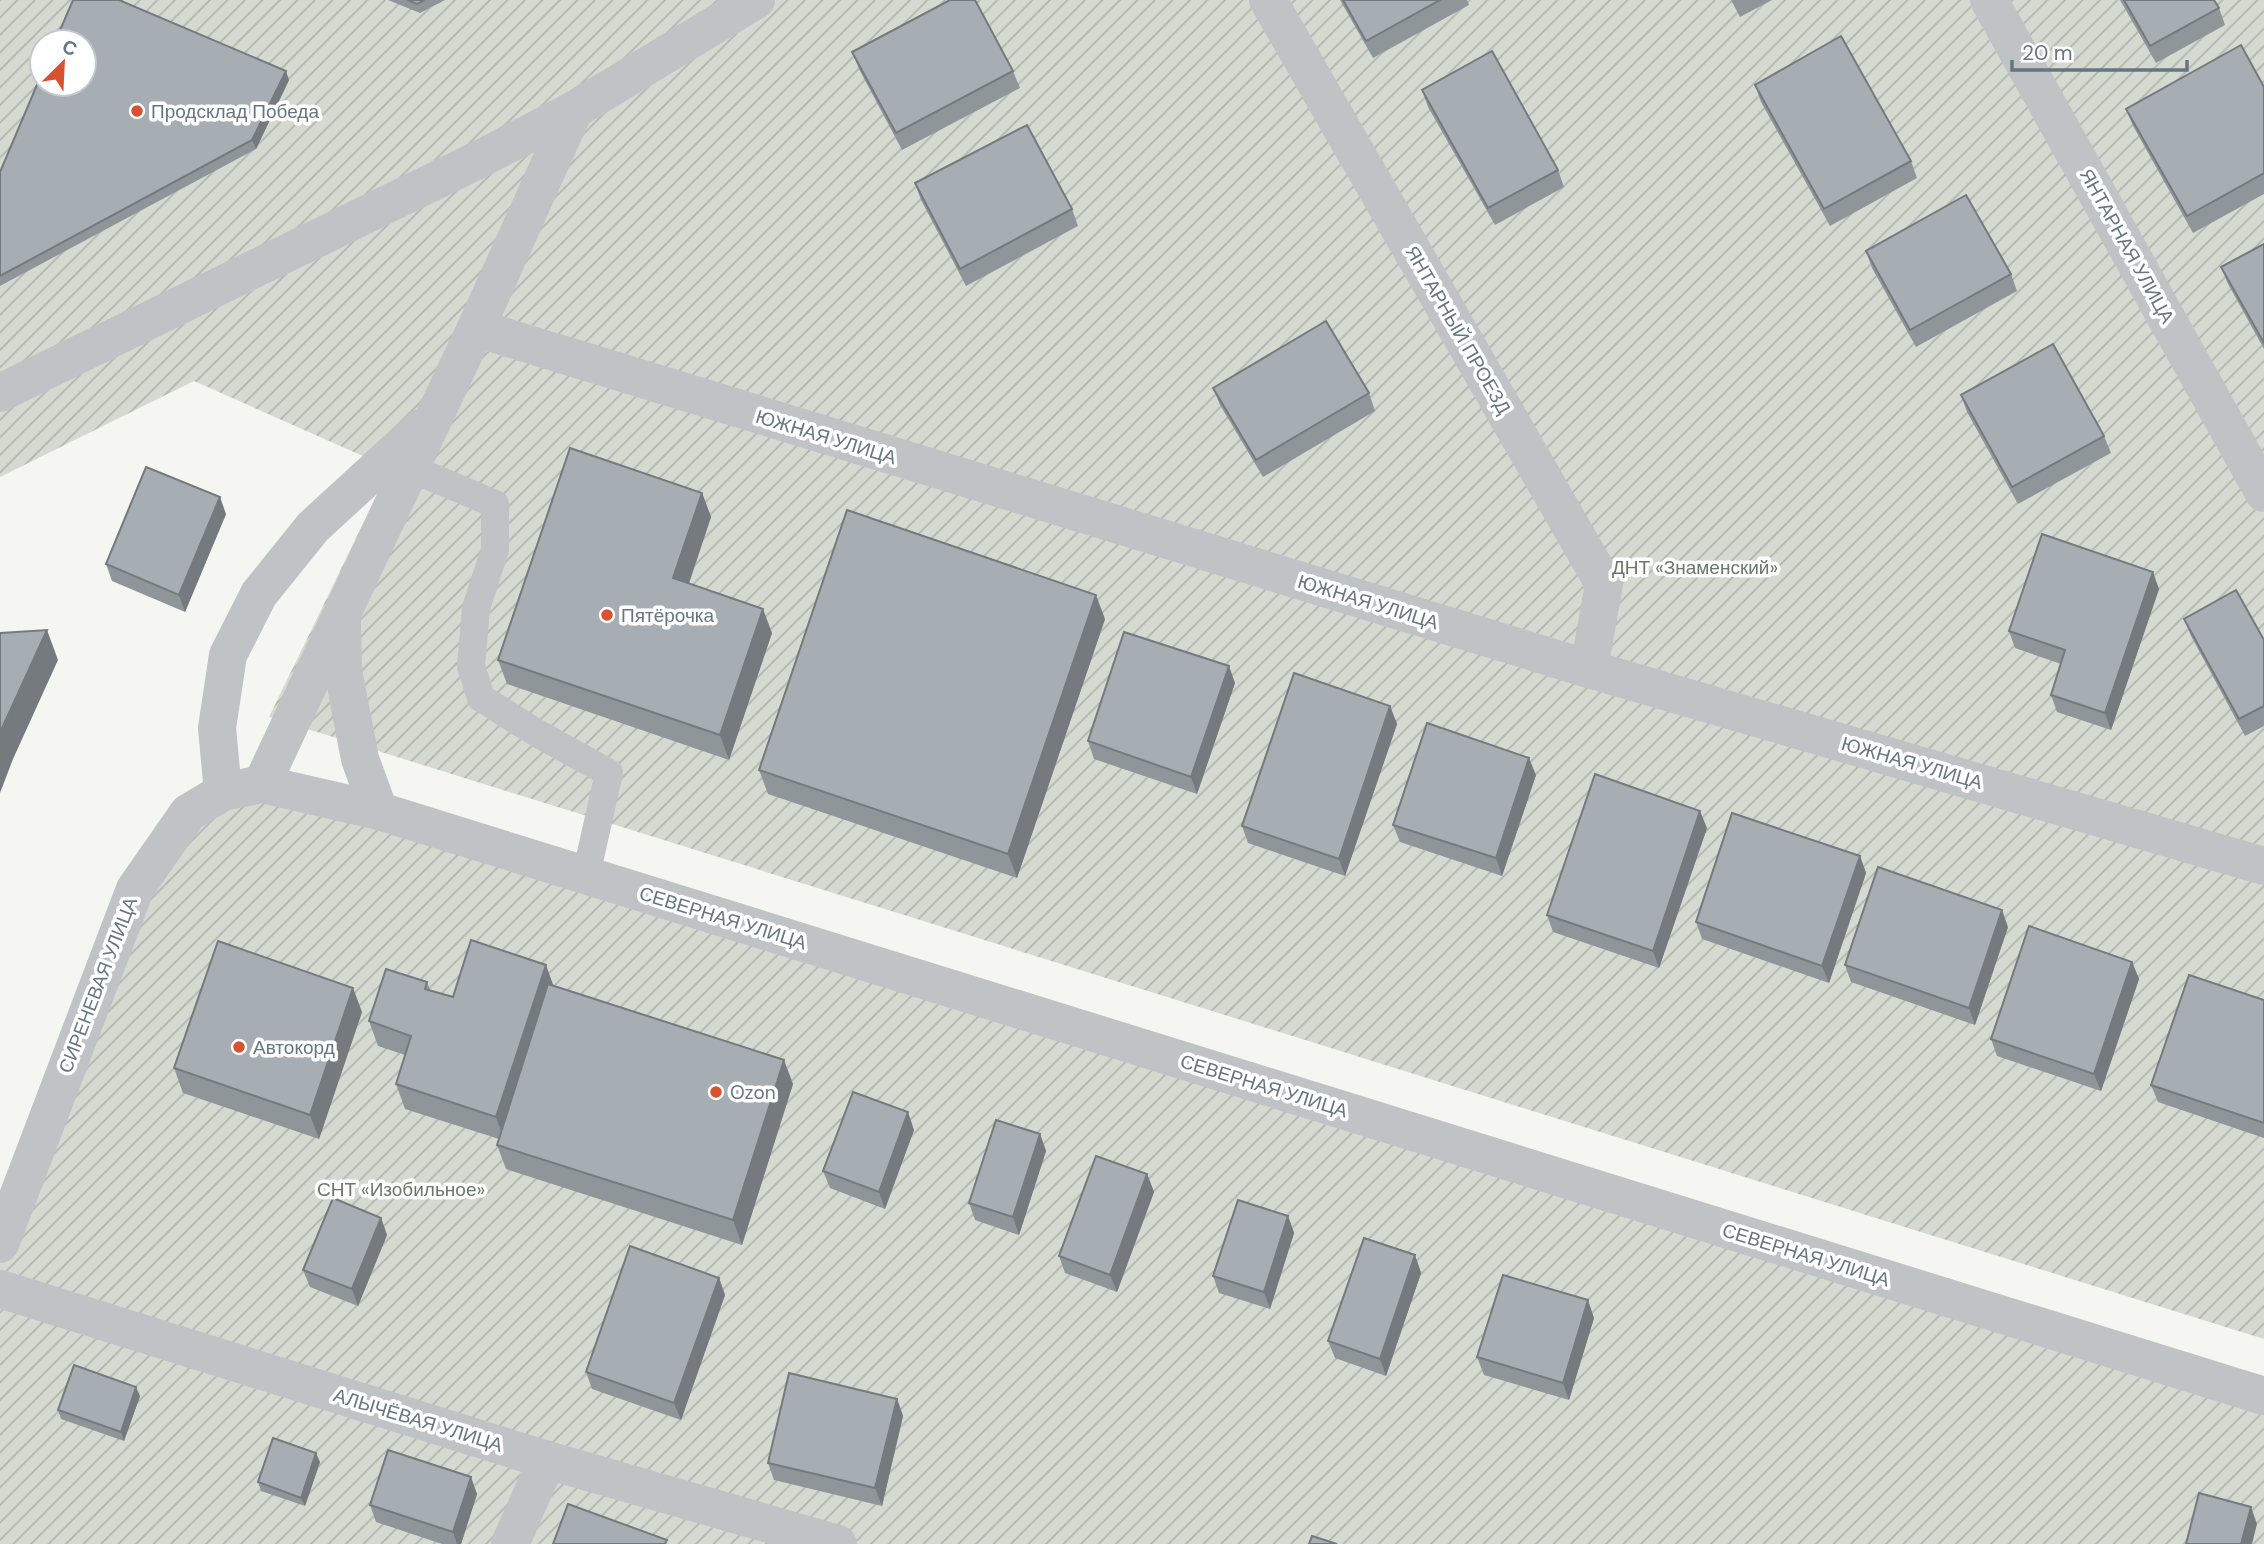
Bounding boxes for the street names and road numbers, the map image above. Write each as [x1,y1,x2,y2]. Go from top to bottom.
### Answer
street label: ЯНТАРНАЯ УЛИЦА [2074,164,2180,328]
street label: ЯНТАРНЫЙ ПРОЕЗД [1400,241,1516,419]
street label: ЮЖНАЯ УЛИЦА [753,404,900,470]
street label: ЮЖНАЯ УЛИЦА [1295,569,1442,635]
street label: ЮЖНАЯ УЛИЦА [1838,731,1986,795]
street label: СЕВЕРНАЯ УЛИЦА [636,881,810,955]
street label: СИРЕНЕВАЯ УЛИЦА [53,893,143,1077]
street label: СЕВЕРНАЯ УЛИЦА [1177,1049,1351,1123]
street label: СЕВЕРНАЯ УЛИЦА [1719,1218,1893,1292]
street label: АЛЫЧЁВАЯ УЛИЦА [330,1382,506,1458]

